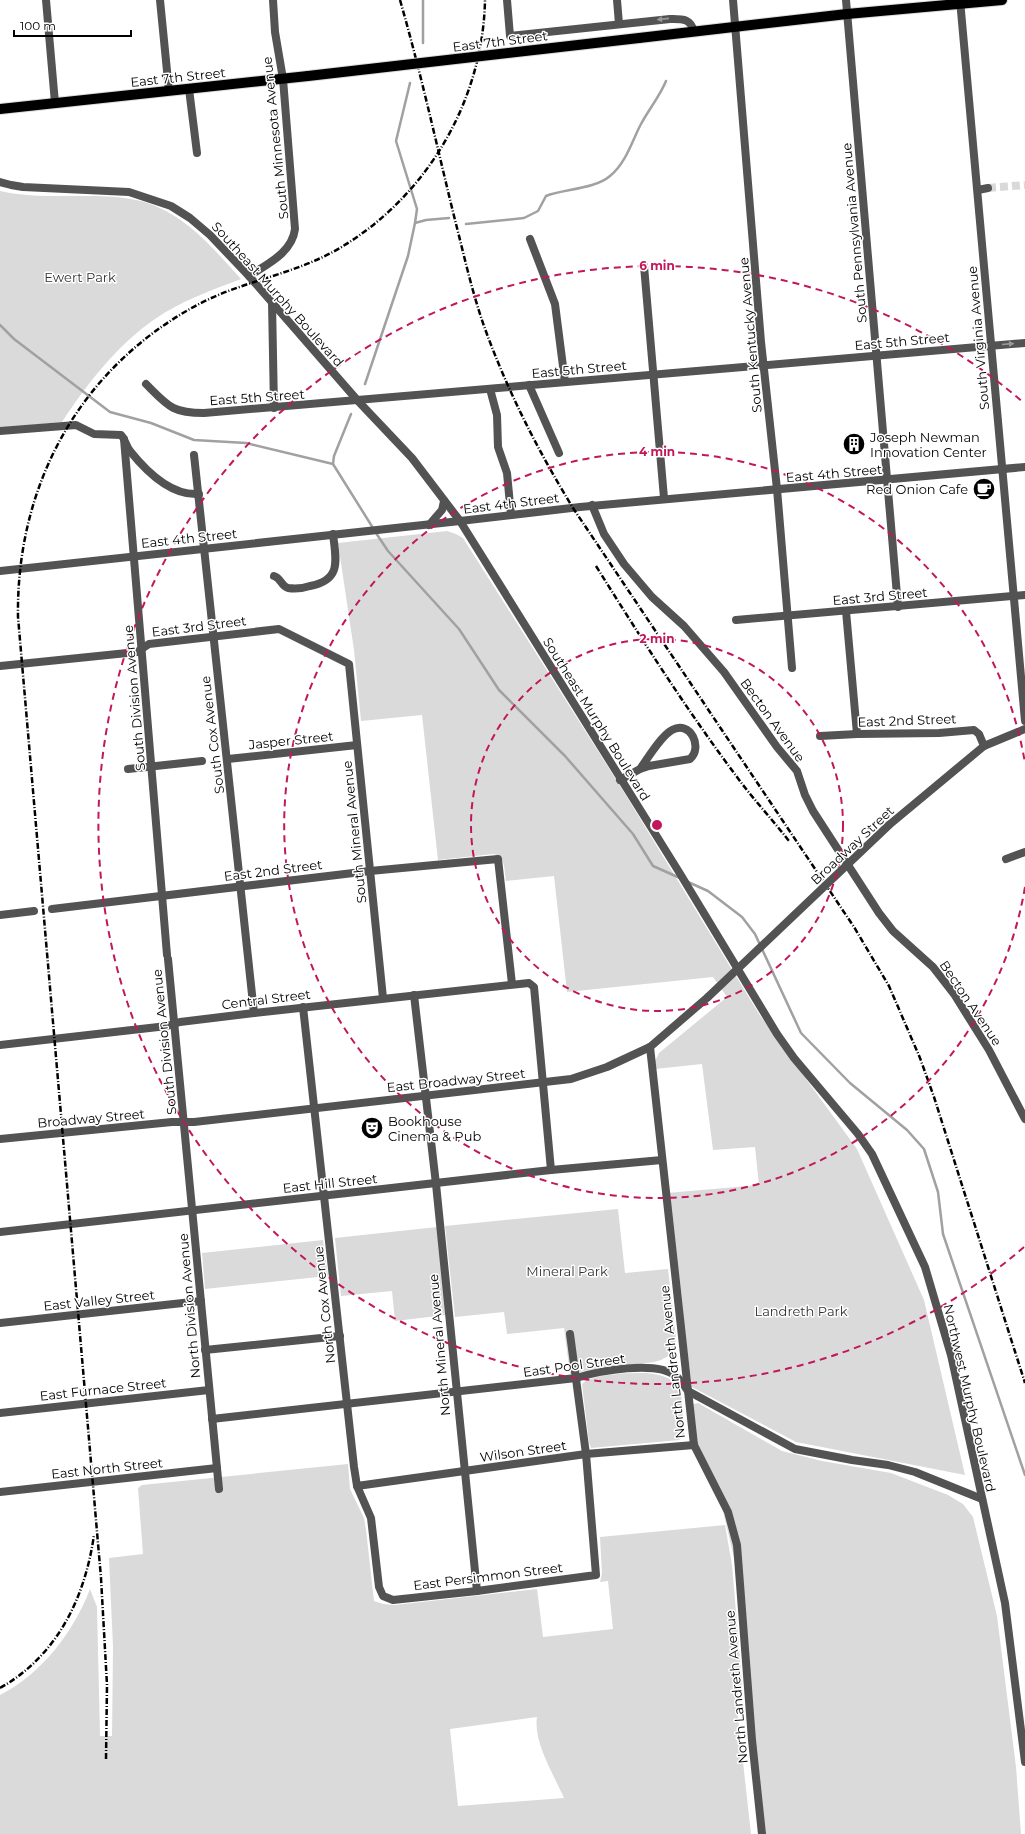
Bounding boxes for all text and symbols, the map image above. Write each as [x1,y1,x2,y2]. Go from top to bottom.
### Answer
scale bar [14,12,131,38]
one-way arrow [657,16,669,23]
text: 100 m [20,18,56,33]
street label: East 7th Street [452,27,548,55]
street label: South Minnesota Avenue [258,56,291,220]
street label: East 7th Street [130,64,226,90]
street label: South Pennsylvania Avenue [838,142,870,324]
street label: Southeast Murphy Boulevard [209,218,347,370]
street label: South Kentucky Avenue [735,256,765,413]
text: 6 min [639,258,675,273]
street label: South Virginia Avenue [964,265,992,411]
park label: Ewert Park [44,269,116,285]
street label: East 5th Street [854,329,950,353]
one-way arrow [1002,341,1014,348]
street label: East 5th Street [531,357,627,381]
street label: East 5th Street [209,386,305,408]
place label: Joseph Newman Innovation Center [869,429,987,460]
building icon: Joseph Newman Innovation Center [841,431,867,457]
text: 4 min [639,444,675,459]
street label: East 4th Street [785,461,883,485]
cafe icon: Red Onion Cafe [971,476,997,502]
place label: Red Onion Cafe [866,481,968,497]
street label: East 4th Street [462,489,560,517]
street label: East 4th Street [140,525,238,551]
street label: East 3rd Street [832,584,928,608]
street label: East 3rd Street [151,612,247,640]
street label: South Division Avenue [120,624,148,772]
text: 2 min [640,631,674,646]
street label: Southeast Murphy Boulevard [540,634,654,804]
street label: South Cox Avenue [197,675,227,795]
street label: Becton Avenue [737,675,809,765]
street label: East 2nd Street [857,710,957,730]
street label: Jasper Street [247,728,334,753]
street label: South Mineral Avenue [339,760,369,904]
street label: Broadway Street [807,802,897,888]
centre of rings [650,818,664,832]
street label: East 2nd Street [223,856,323,884]
street label: Becton Avenue [937,957,1006,1049]
street label: South Division Avenue [148,968,180,1116]
street label: Central Street [221,986,311,1012]
street label: East Broadway Street [386,1065,526,1095]
street label: Broadway Street [37,1105,145,1131]
place label: Bookhouse Cinema & Pub [388,1113,481,1144]
theatre icon: Bookhouse Cinema & Pub [359,1115,385,1141]
street label: East Hill Street [282,1170,378,1196]
street label: North Division Avenue [175,1233,203,1379]
street label: North Cox Avenue [310,1245,338,1364]
park label: Mineral Park [526,1263,608,1279]
street label: North Mineral Avenue [425,1273,453,1417]
street label: North Landreth Avenue [656,1284,688,1439]
street label: East Valley Street [43,1286,155,1314]
street label: Northwest Murphy Boulevard [941,1302,999,1494]
park label: Landreth Park [755,1303,848,1319]
street label: East Pool Street [522,1350,626,1380]
street label: East Furnace Street [39,1374,167,1404]
street label: Wilson Street [479,1437,567,1465]
street label: East North Street [50,1454,164,1482]
street label: East Persimmon Street [412,1559,564,1593]
street label: North Landreth Avenue [721,1609,751,1764]

